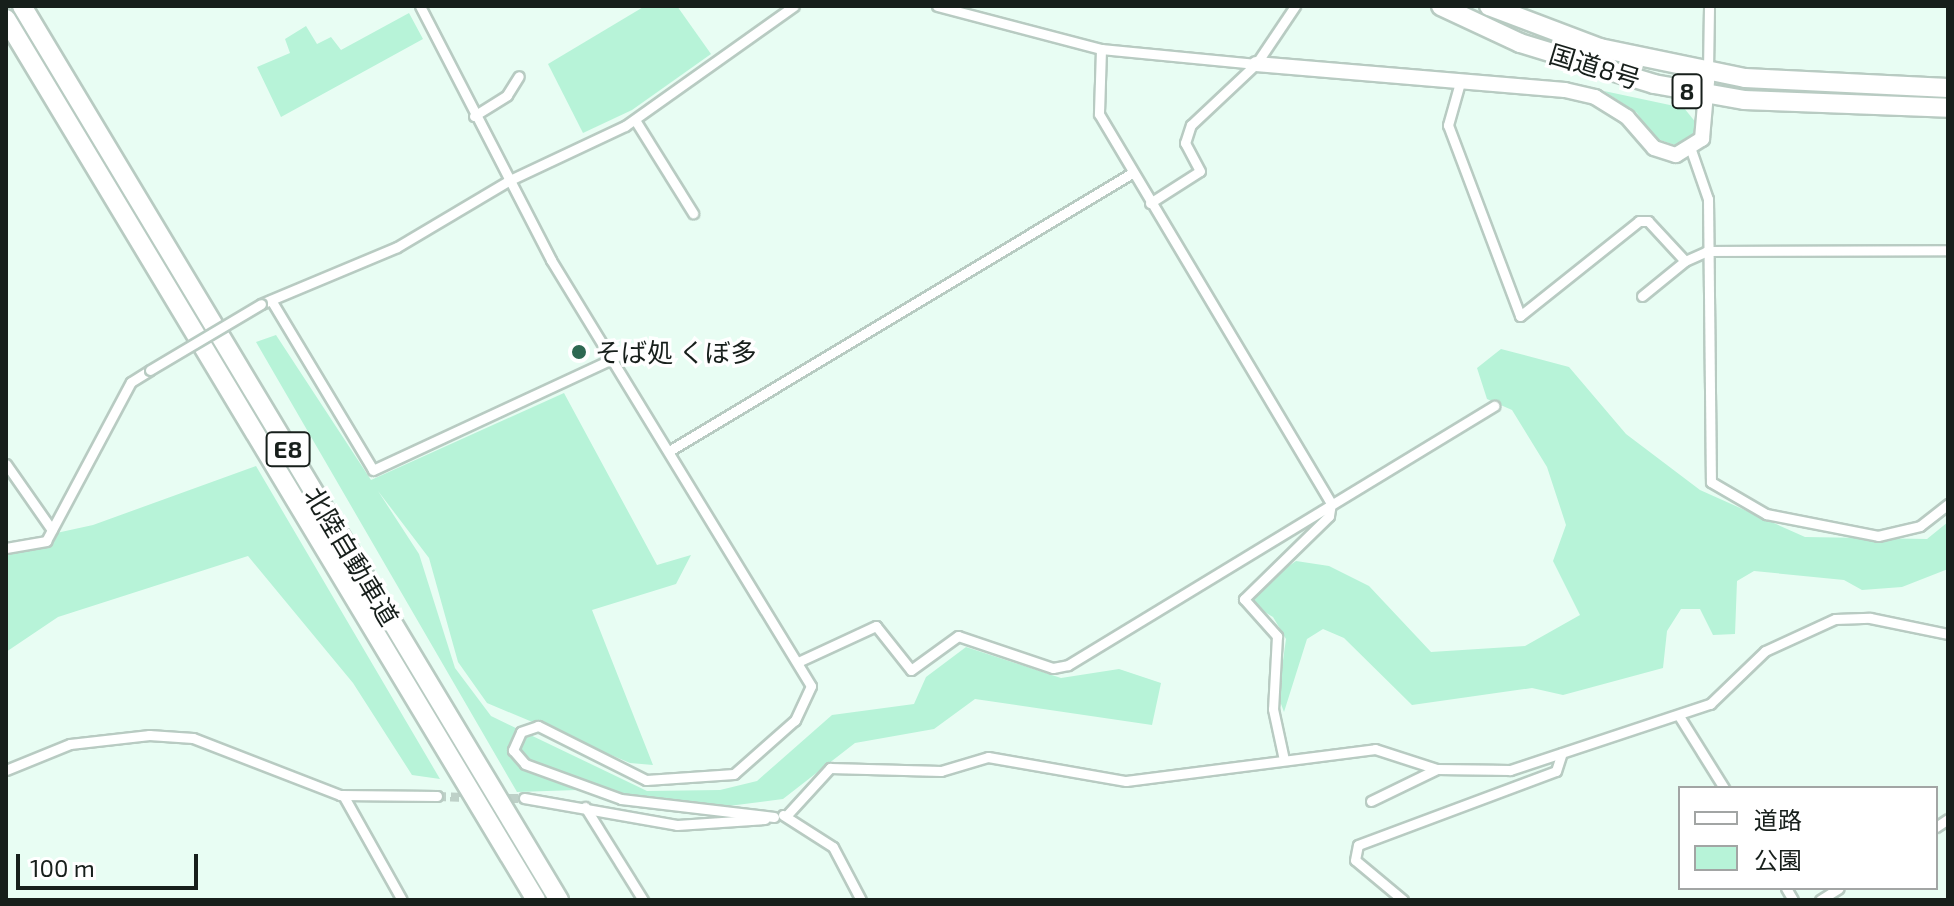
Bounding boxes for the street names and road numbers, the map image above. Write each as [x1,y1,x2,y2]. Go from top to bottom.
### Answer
street label: 国道8号 [1546,37,1644,95]
road number: 8 [1671,71,1703,111]
road number: E8 [264,429,312,469]
street label: 北陸自動車道 [298,481,406,631]

